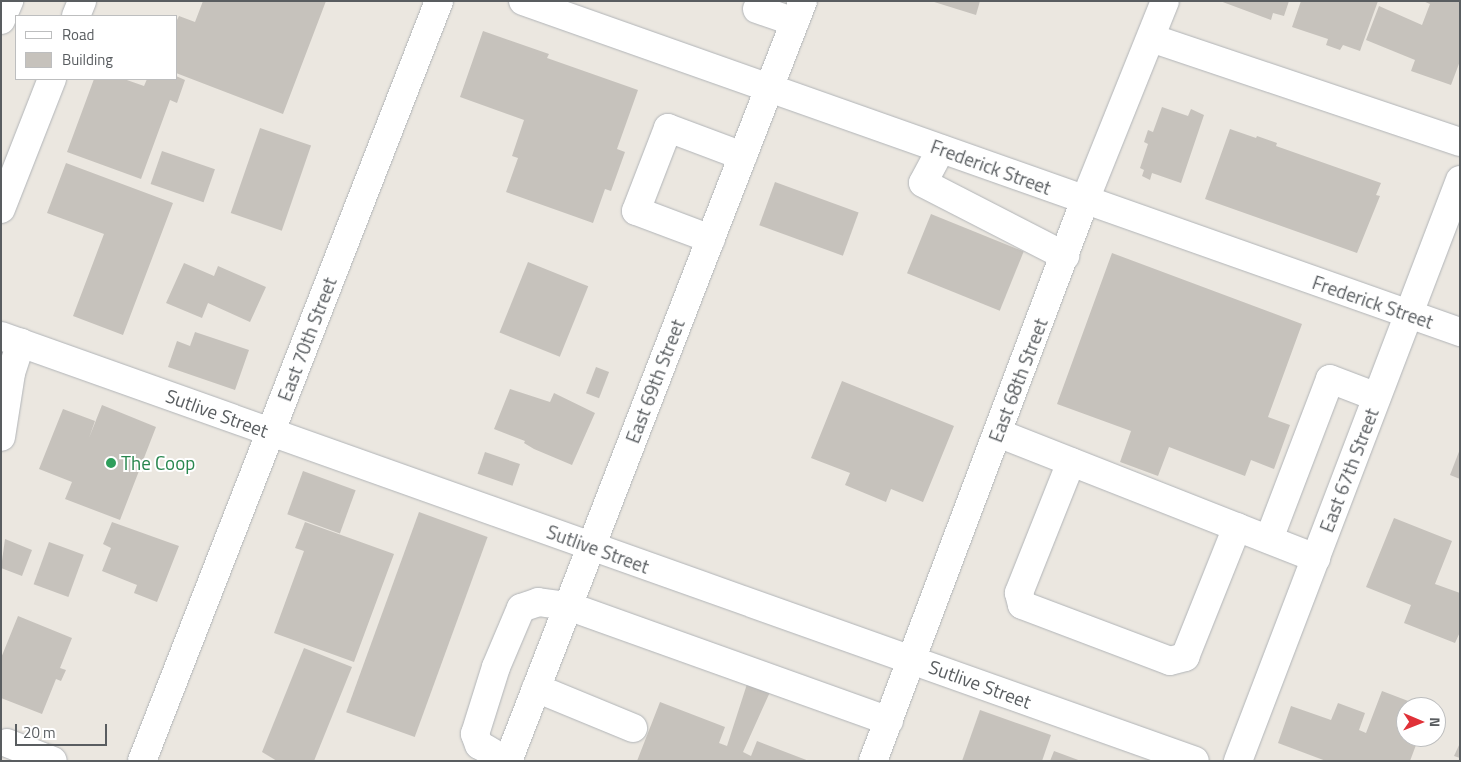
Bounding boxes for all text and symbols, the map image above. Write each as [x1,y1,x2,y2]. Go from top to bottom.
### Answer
legend [15,15,178,80]
text: Road [62,23,94,46]
text: Building [62,48,113,71]
street label: Frederick Street [928,135,1054,199]
street label: Frederick Street [1309,271,1437,333]
street label: East 70th Street [273,274,341,404]
street label: East 68th Street [984,315,1052,445]
street label: East 69th Street [621,316,689,446]
street label: Sutlive Street [163,384,271,442]
street label: East 67th Street [1315,405,1383,535]
place label: The Coop [121,452,195,474]
marker: The Coop [105,457,117,469]
street label: Sutlive Street [544,520,652,578]
street label: Sutlive Street [926,655,1034,713]
north arrow [1396,697,1446,747]
scale bar [18,714,110,746]
text: N [1425,717,1446,727]
text: 20 m [23,721,56,744]

